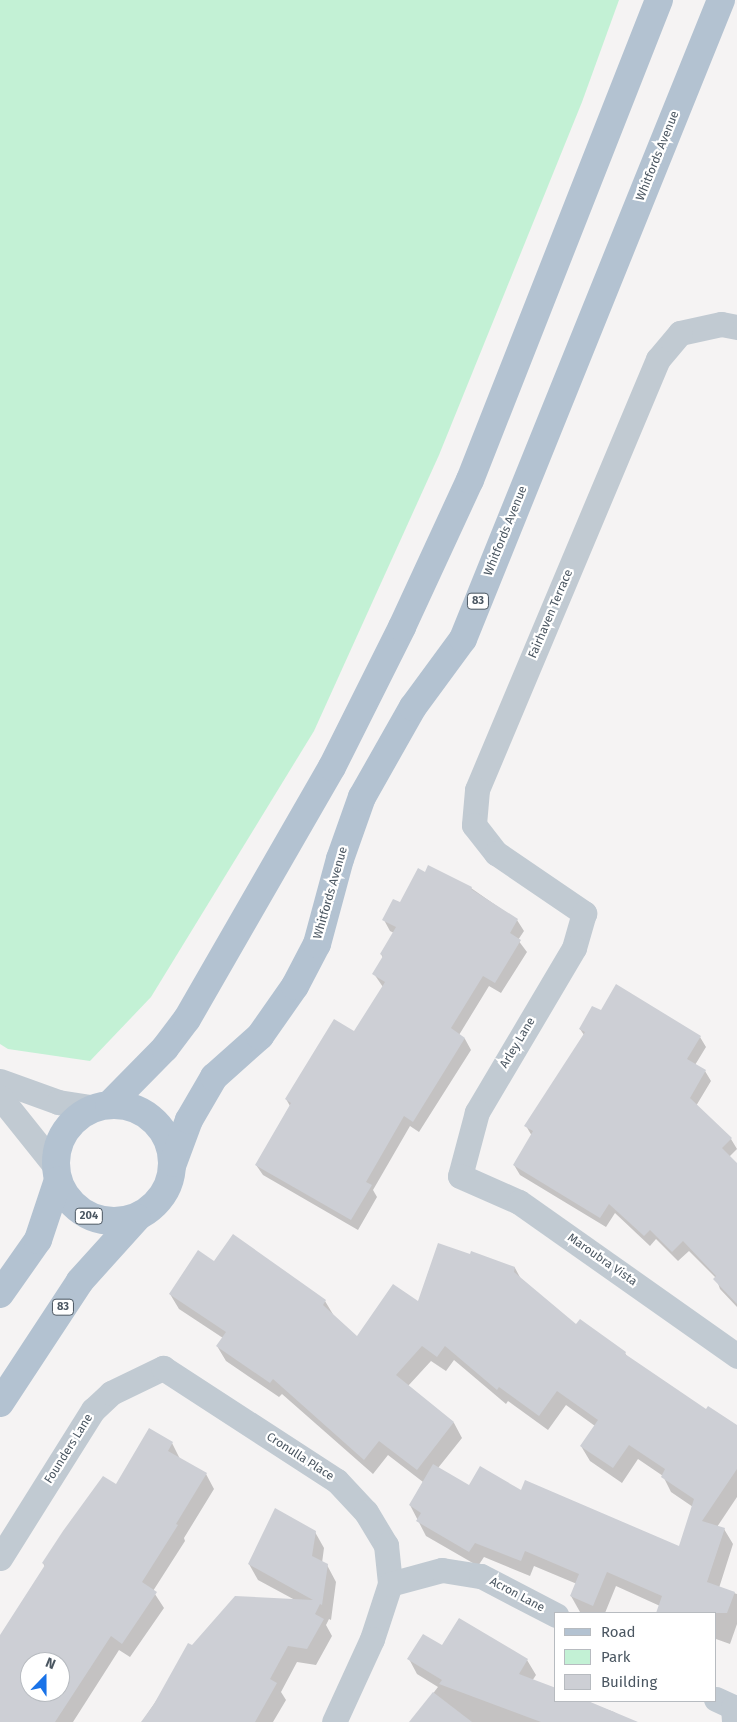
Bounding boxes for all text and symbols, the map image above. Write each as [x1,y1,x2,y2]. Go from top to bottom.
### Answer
street label: Whitfords Avenue [633,109,683,203]
street label: Whitfords Avenue [481,484,531,578]
street label: Fairhaven Terrace [526,567,576,661]
road number: 83 [467,592,489,610]
street label: Whitfords Avenue [311,845,351,941]
street label: Arley Lane [497,1015,539,1071]
road number: 204 [74,1208,104,1224]
street label: Maroubra Vista [564,1231,640,1289]
road number: 83 [52,1298,74,1315]
street label: Founders Lane [42,1412,96,1486]
street label: Cronulla Place [264,1430,336,1484]
street label: Acron Lane [487,1575,547,1615]
legend [554,1612,717,1702]
text: Road [601,1623,636,1641]
text: Park [601,1648,631,1666]
north arrow [20,1652,70,1702]
text: N [43,1654,58,1673]
text: Building [601,1673,657,1691]

